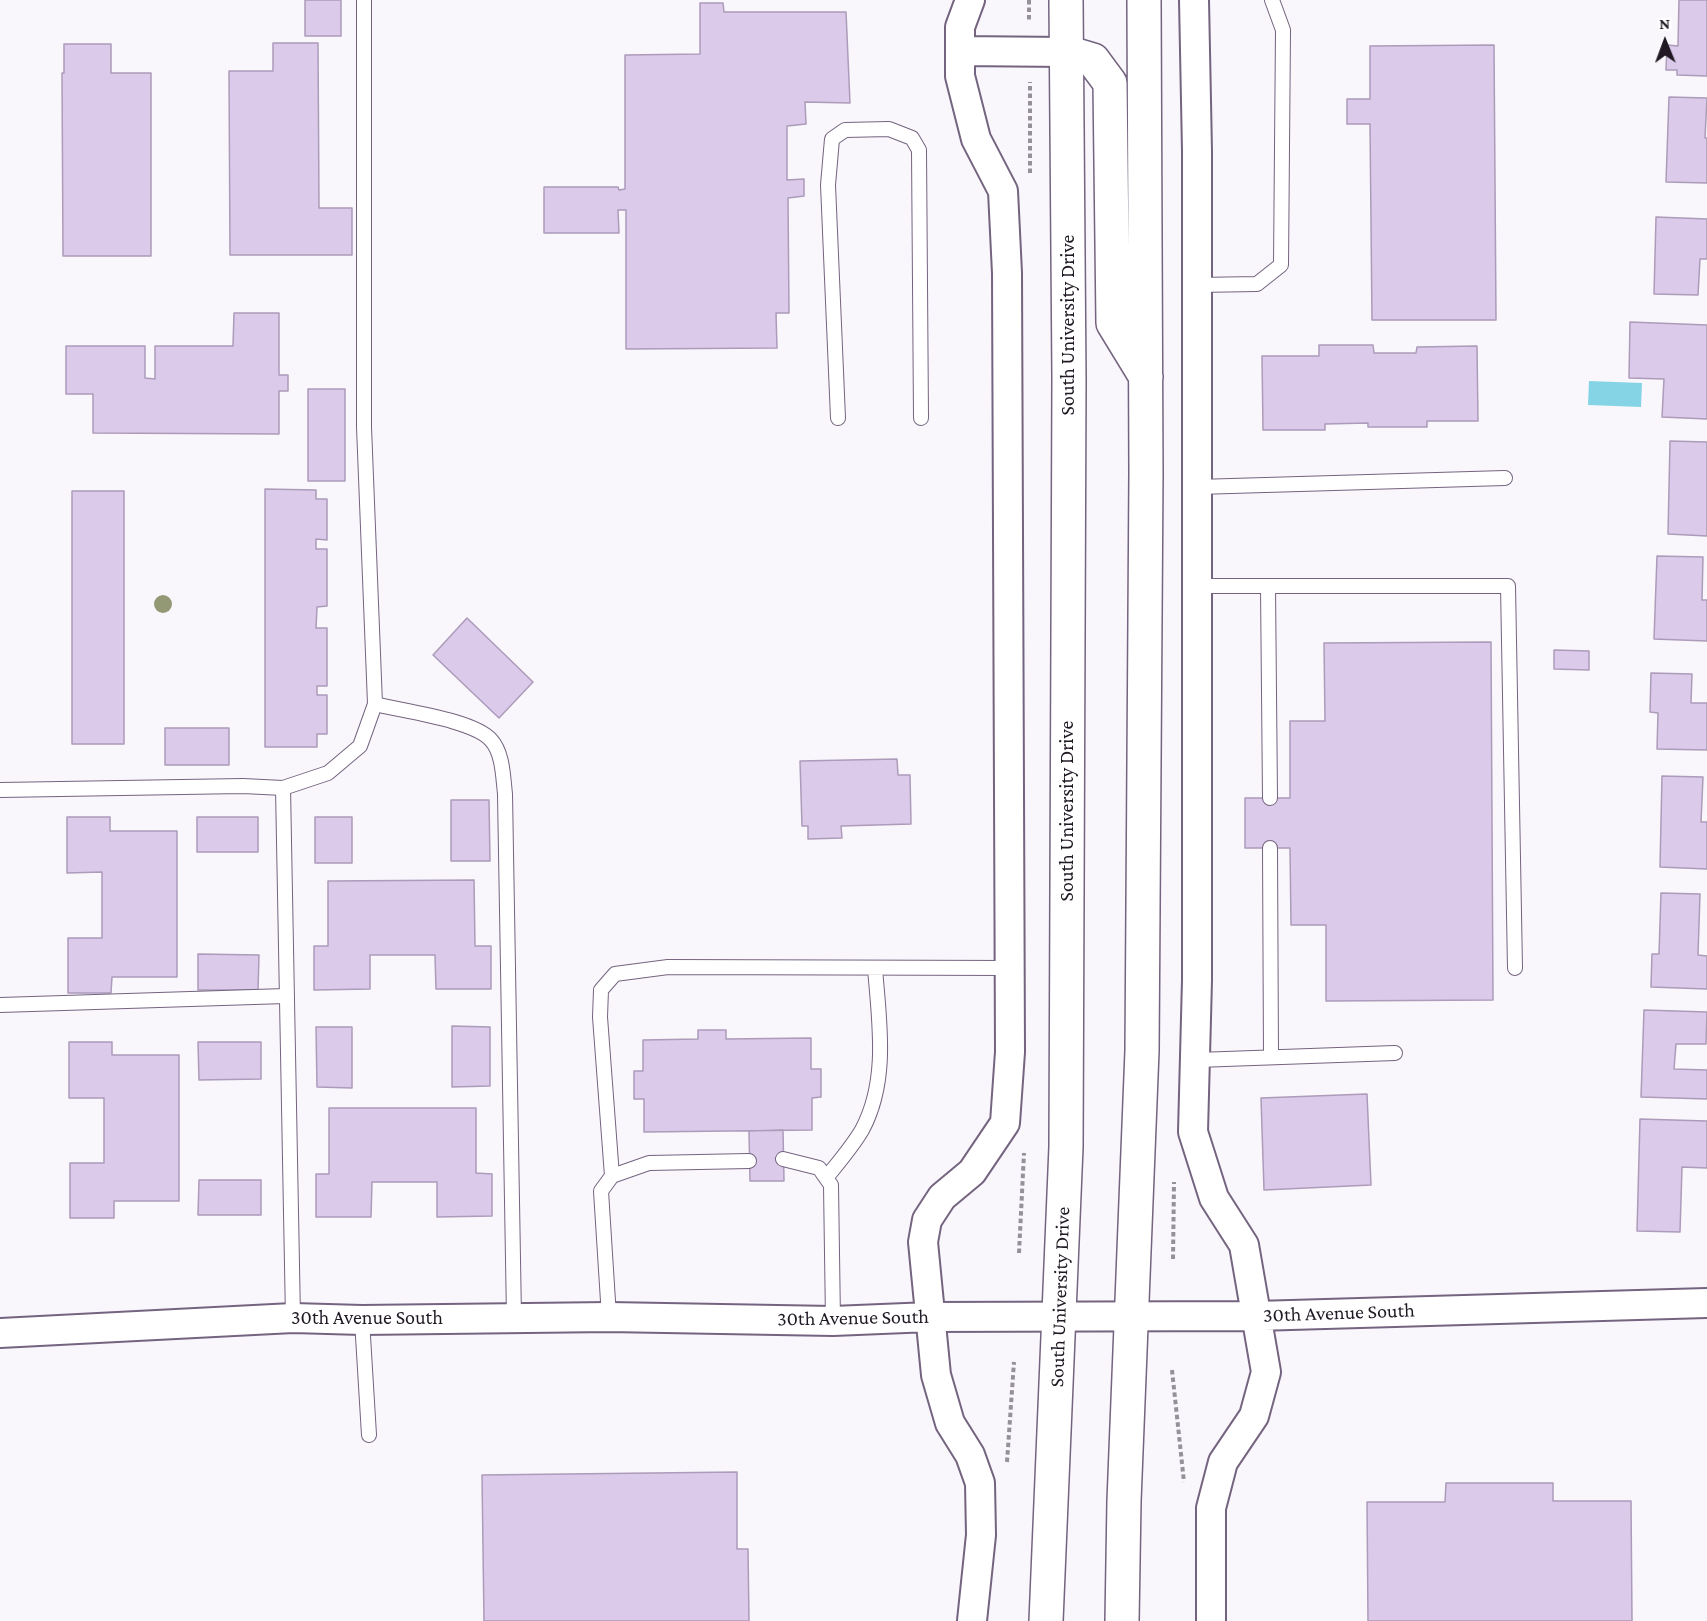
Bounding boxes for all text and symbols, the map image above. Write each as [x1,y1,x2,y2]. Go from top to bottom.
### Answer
north arrow [1635,12,1695,72]
text: N [1659,15,1670,32]
street label: South University Drive [1056,235,1080,415]
street label: South University Drive [1055,721,1079,901]
street label: South University Drive [1045,1206,1075,1388]
street label: 30th Avenue South [1263,1298,1415,1328]
street label: 30th Avenue South [777,1305,929,1331]
street label: 30th Avenue South [291,1306,443,1330]

